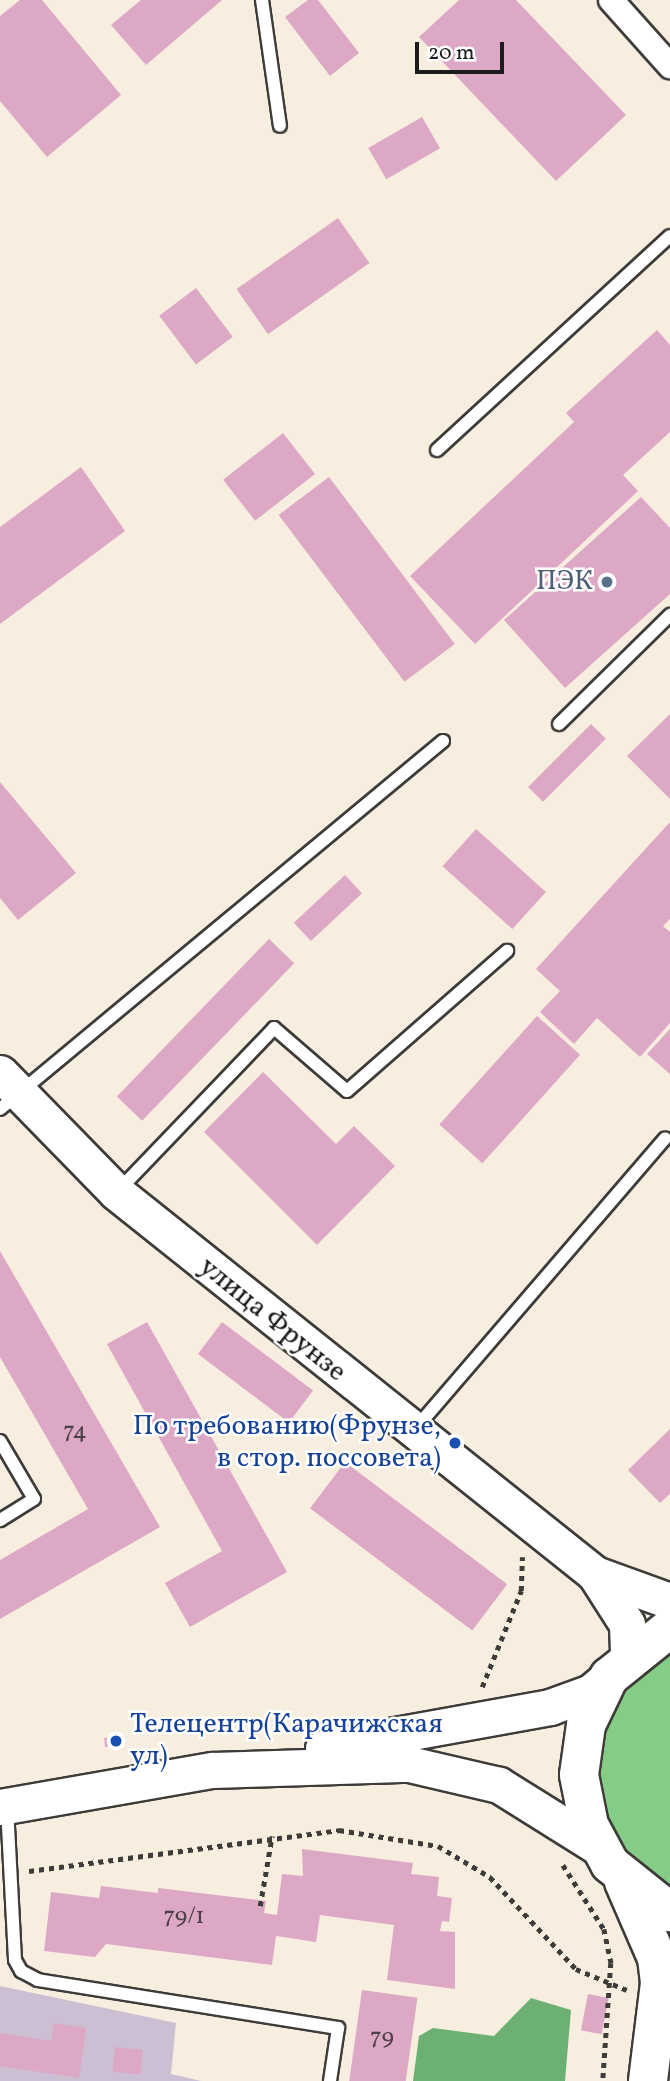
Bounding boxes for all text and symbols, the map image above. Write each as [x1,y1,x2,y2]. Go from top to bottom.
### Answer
scale bar [418,28,507,72]
text: 20 m [428,39,474,68]
place label: ПЭК [536,565,593,599]
marker: ПЭК [599,574,615,590]
street label: улица Фрунзе [192,1250,352,1390]
place label: По требованию(Фрунзе, в стор. поссовета) [132,1410,441,1476]
house number: 74 [63,1419,87,1447]
marker: По требованию(Фрунзе, в стор. поссовета) [447,1435,463,1451]
place label: Телецентр(Карачижская ул) [130,1708,443,1774]
marker: Телецентр(Карачижская ул) [108,1733,124,1749]
house number: 79/1 [163,1904,205,1932]
house number: 79 [370,2025,394,2053]

